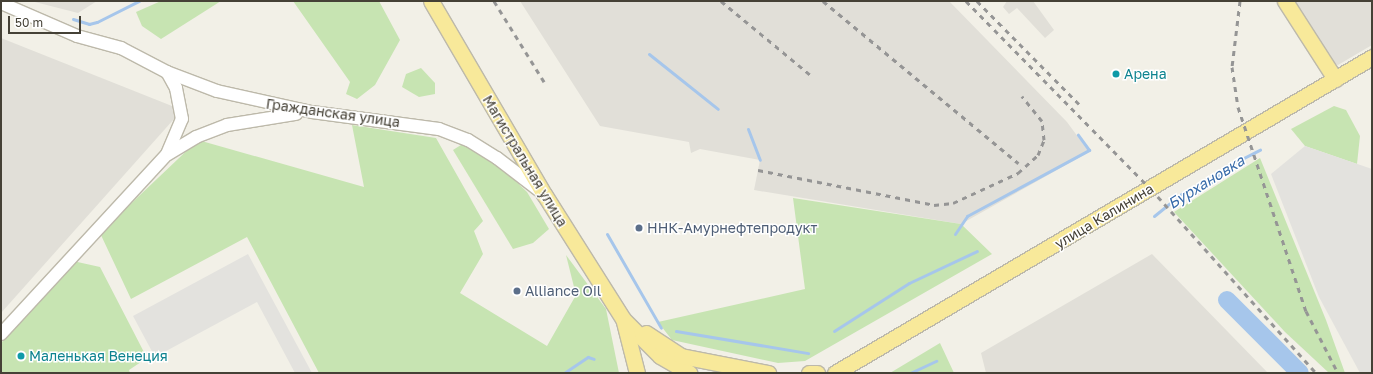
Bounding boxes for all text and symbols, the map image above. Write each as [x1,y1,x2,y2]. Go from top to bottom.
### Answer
scale bar [10,8,83,34]
text: 50 m [15,15,43,30]
place label: Арена [1124,66,1167,82]
marker: Арена [1111,69,1121,79]
street label: Магистральная улица [479,92,571,230]
street label: Гражданская улица [265,95,401,131]
water label: Бурхановка [1164,151,1248,213]
street label: улица Калинина [1052,180,1156,252]
place label: ННК-Амурнефтепродукт [647,220,817,236]
marker: ННК-Амурнефтепродукт [634,223,644,233]
place label: Alliance Oil [525,283,601,299]
marker: Alliance Oil [512,286,522,296]
place label: Маленькая Венеция [29,348,168,364]
marker: Маленькая Венеция [16,351,26,361]

